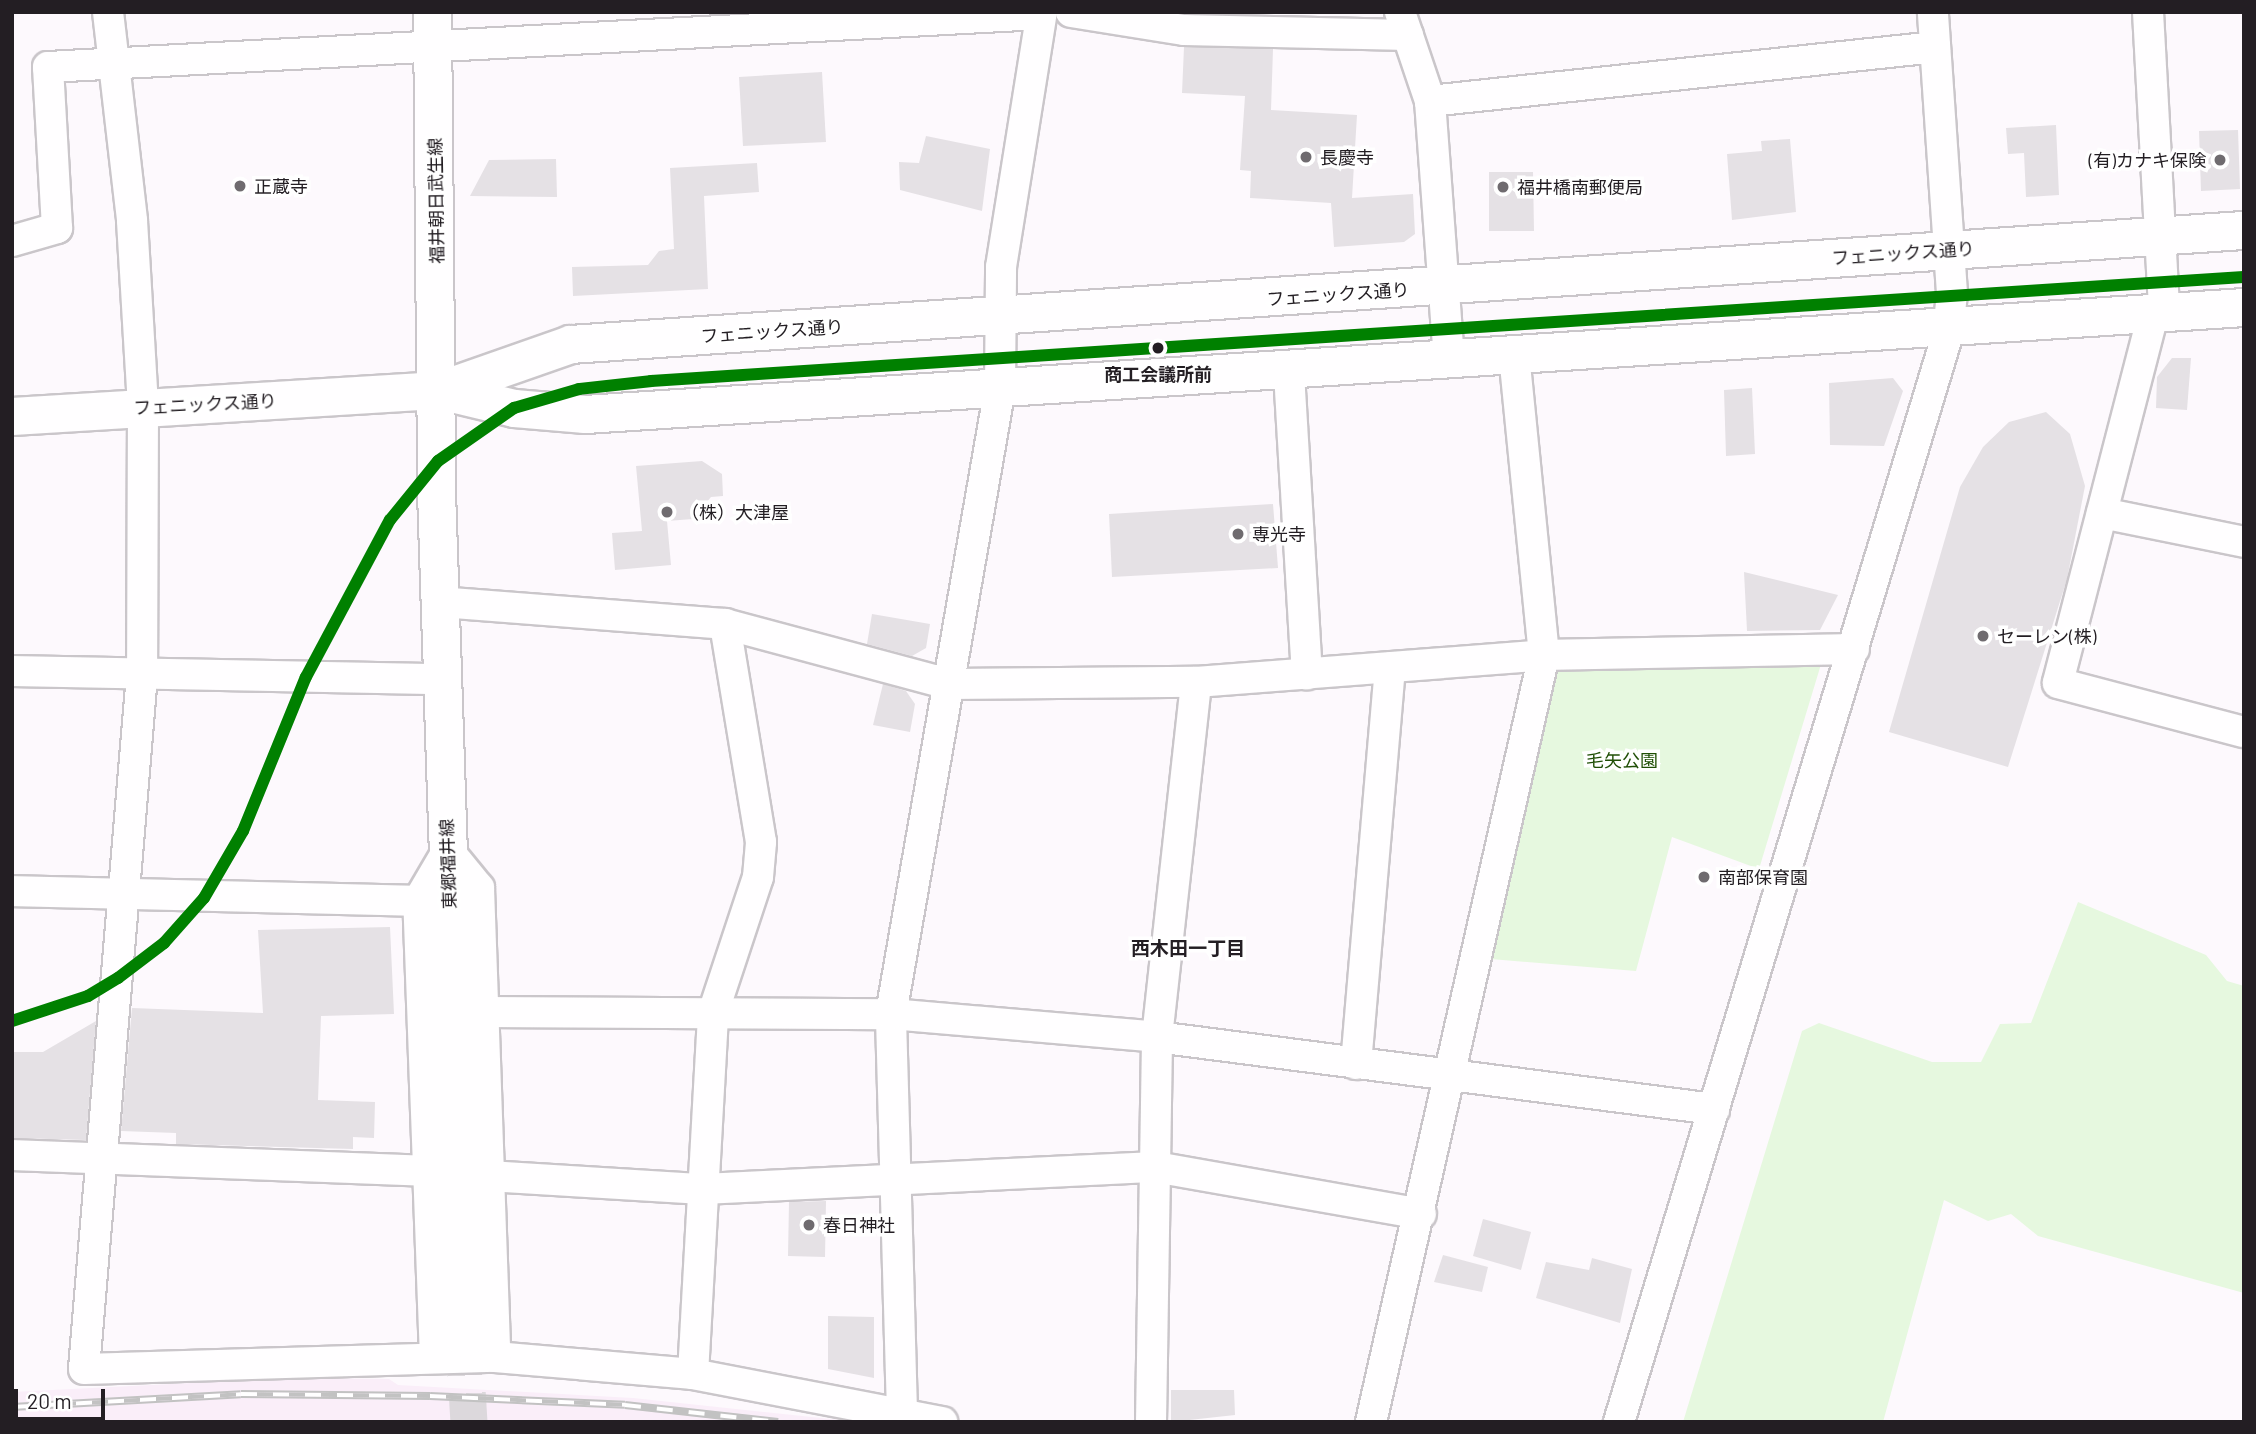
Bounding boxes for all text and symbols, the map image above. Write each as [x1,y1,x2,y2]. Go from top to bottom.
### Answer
street label: 福井朝日武生線 [424,138,448,264]
place label: 長慶寺 [1320,146,1374,168]
marker: 長慶寺 [1298,149,1314,165]
place label: (有)カナキ保険 [2089,149,2206,171]
marker: (有)カナキ保険 [2212,152,2228,168]
place label: 正蔵寺 [254,175,308,197]
place label: 福井橋南郵便局 [1517,176,1643,198]
marker: 正蔵寺 [232,178,248,194]
marker: 福井橋南郵便局 [1495,179,1511,195]
street label: フェニックス通り [1830,237,1976,269]
street label: フェニックス通り [1265,278,1411,310]
street label: フェニックス通り [699,315,845,347]
marker: 商工会議所前 [1146,336,1170,360]
place label: 商工会議所前 [1104,363,1212,385]
street label: フェニックス通り [133,389,277,419]
place label: （株）大津屋 [681,501,789,523]
marker: （株）大津屋 [659,504,675,520]
place label: 専光寺 [1252,523,1306,545]
marker: 専光寺 [1230,526,1246,542]
place label: セーレン(株) [1997,625,2096,647]
marker: セーレン(株) [1975,628,1991,644]
park label: 毛矢公園 [1586,749,1658,771]
street label: 東郷福井線 [436,819,460,909]
place label: 南部保育園 [1718,866,1808,888]
marker: 南部保育園 [1696,869,1712,885]
district label: 西木田一丁目 [1131,937,1245,959]
place label: 春日神社 [823,1214,895,1236]
marker: 春日神社 [801,1217,817,1233]
scale bar [18,1374,108,1418]
text: 20 m [27,1388,72,1413]

